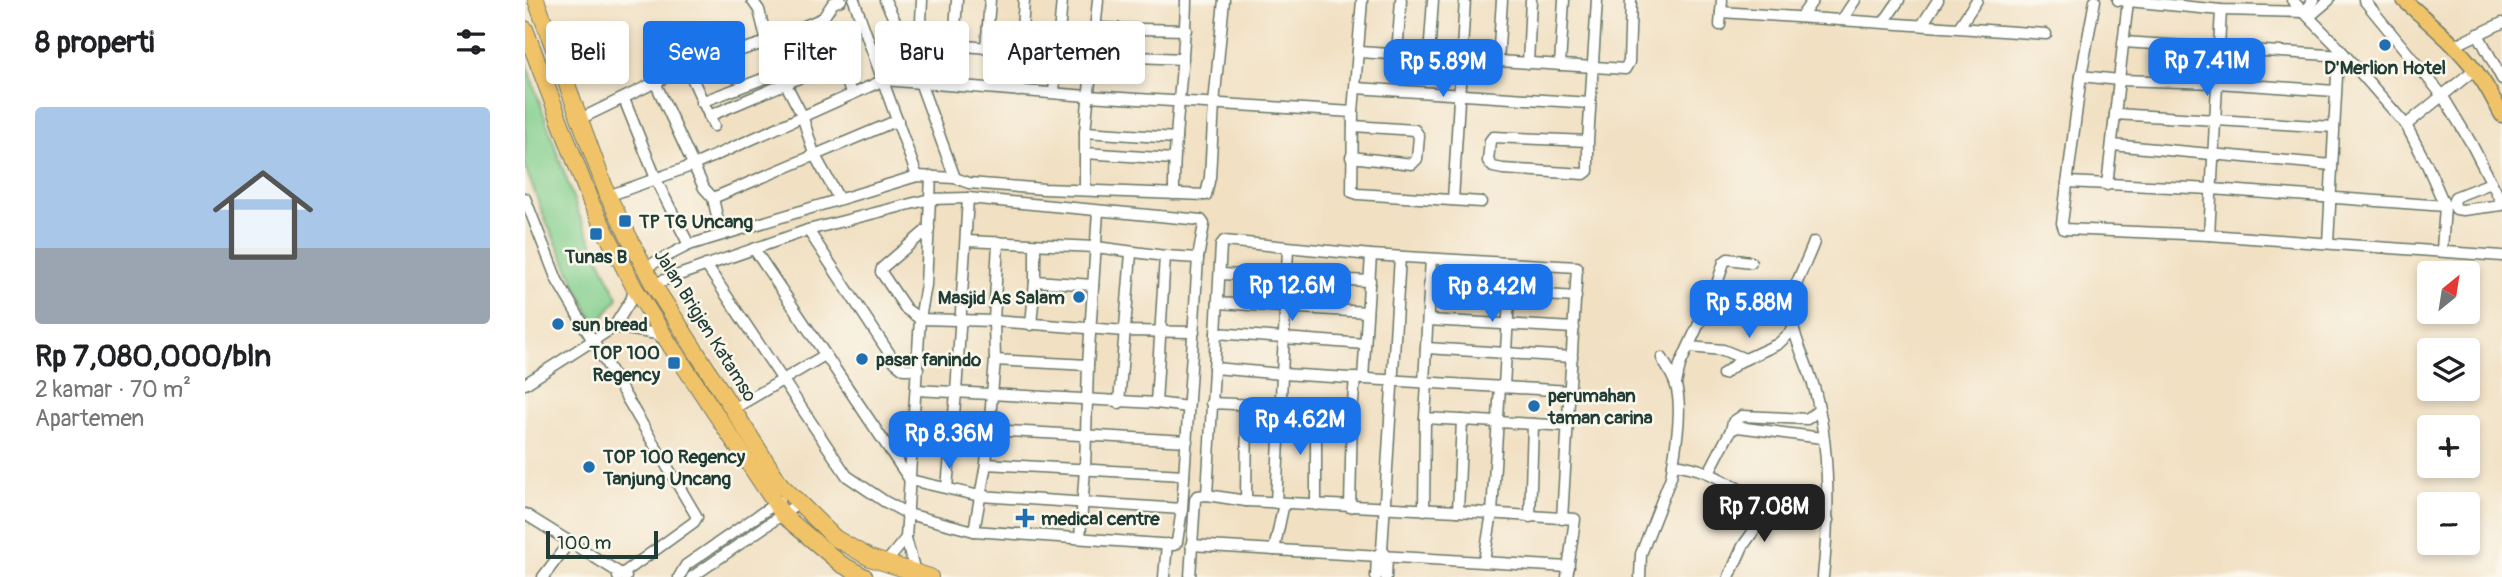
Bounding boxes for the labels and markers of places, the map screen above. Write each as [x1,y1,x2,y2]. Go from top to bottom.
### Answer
marker: D'Merlion Hotel [2377,37,2393,53]
pin: Rp 7.41M [2135,38,2279,98]
pin: Rp 5.89M [1371,40,1515,99]
place label: D'Merlion Hotel [2324,56,2446,80]
place label: TP TG Uncang [638,210,753,234]
marker: TP TG Uncang [617,213,633,229]
marker: Tunas B [588,226,604,242]
place label: Tunas B [564,245,627,269]
pin: Rp 12.6M [1220,264,1364,323]
pin: Rp 8.42M [1420,264,1564,324]
pin: Rp 5.88M [1677,280,1821,340]
place label: Masjid As Salam [938,286,1065,310]
marker: Masjid As Salam [1071,289,1087,305]
place label: sun bread [572,313,648,337]
marker: sun bread [550,316,566,332]
place label: TOP 100 Regency [588,341,661,387]
place label: pasar fanindo [876,348,982,372]
marker: pasar fanindo [854,351,870,367]
marker: TOP 100 Regency [666,355,682,371]
place label: perumahan taman carina [1547,384,1653,430]
pin: Rp 4.62M [1228,398,1372,457]
marker: perumahan taman carina [1526,398,1542,414]
pin: Rp 8.36M [877,412,1021,471]
place label: TOP 100 Regency Tanjung Uncang [602,445,746,491]
marker: TOP 100 Regency Tanjung Uncang [581,459,597,475]
pin: Rp 7.08M [1692,484,1836,544]
place label: medical centre [1041,507,1160,531]
marker: medical centre [1015,508,1035,528]

